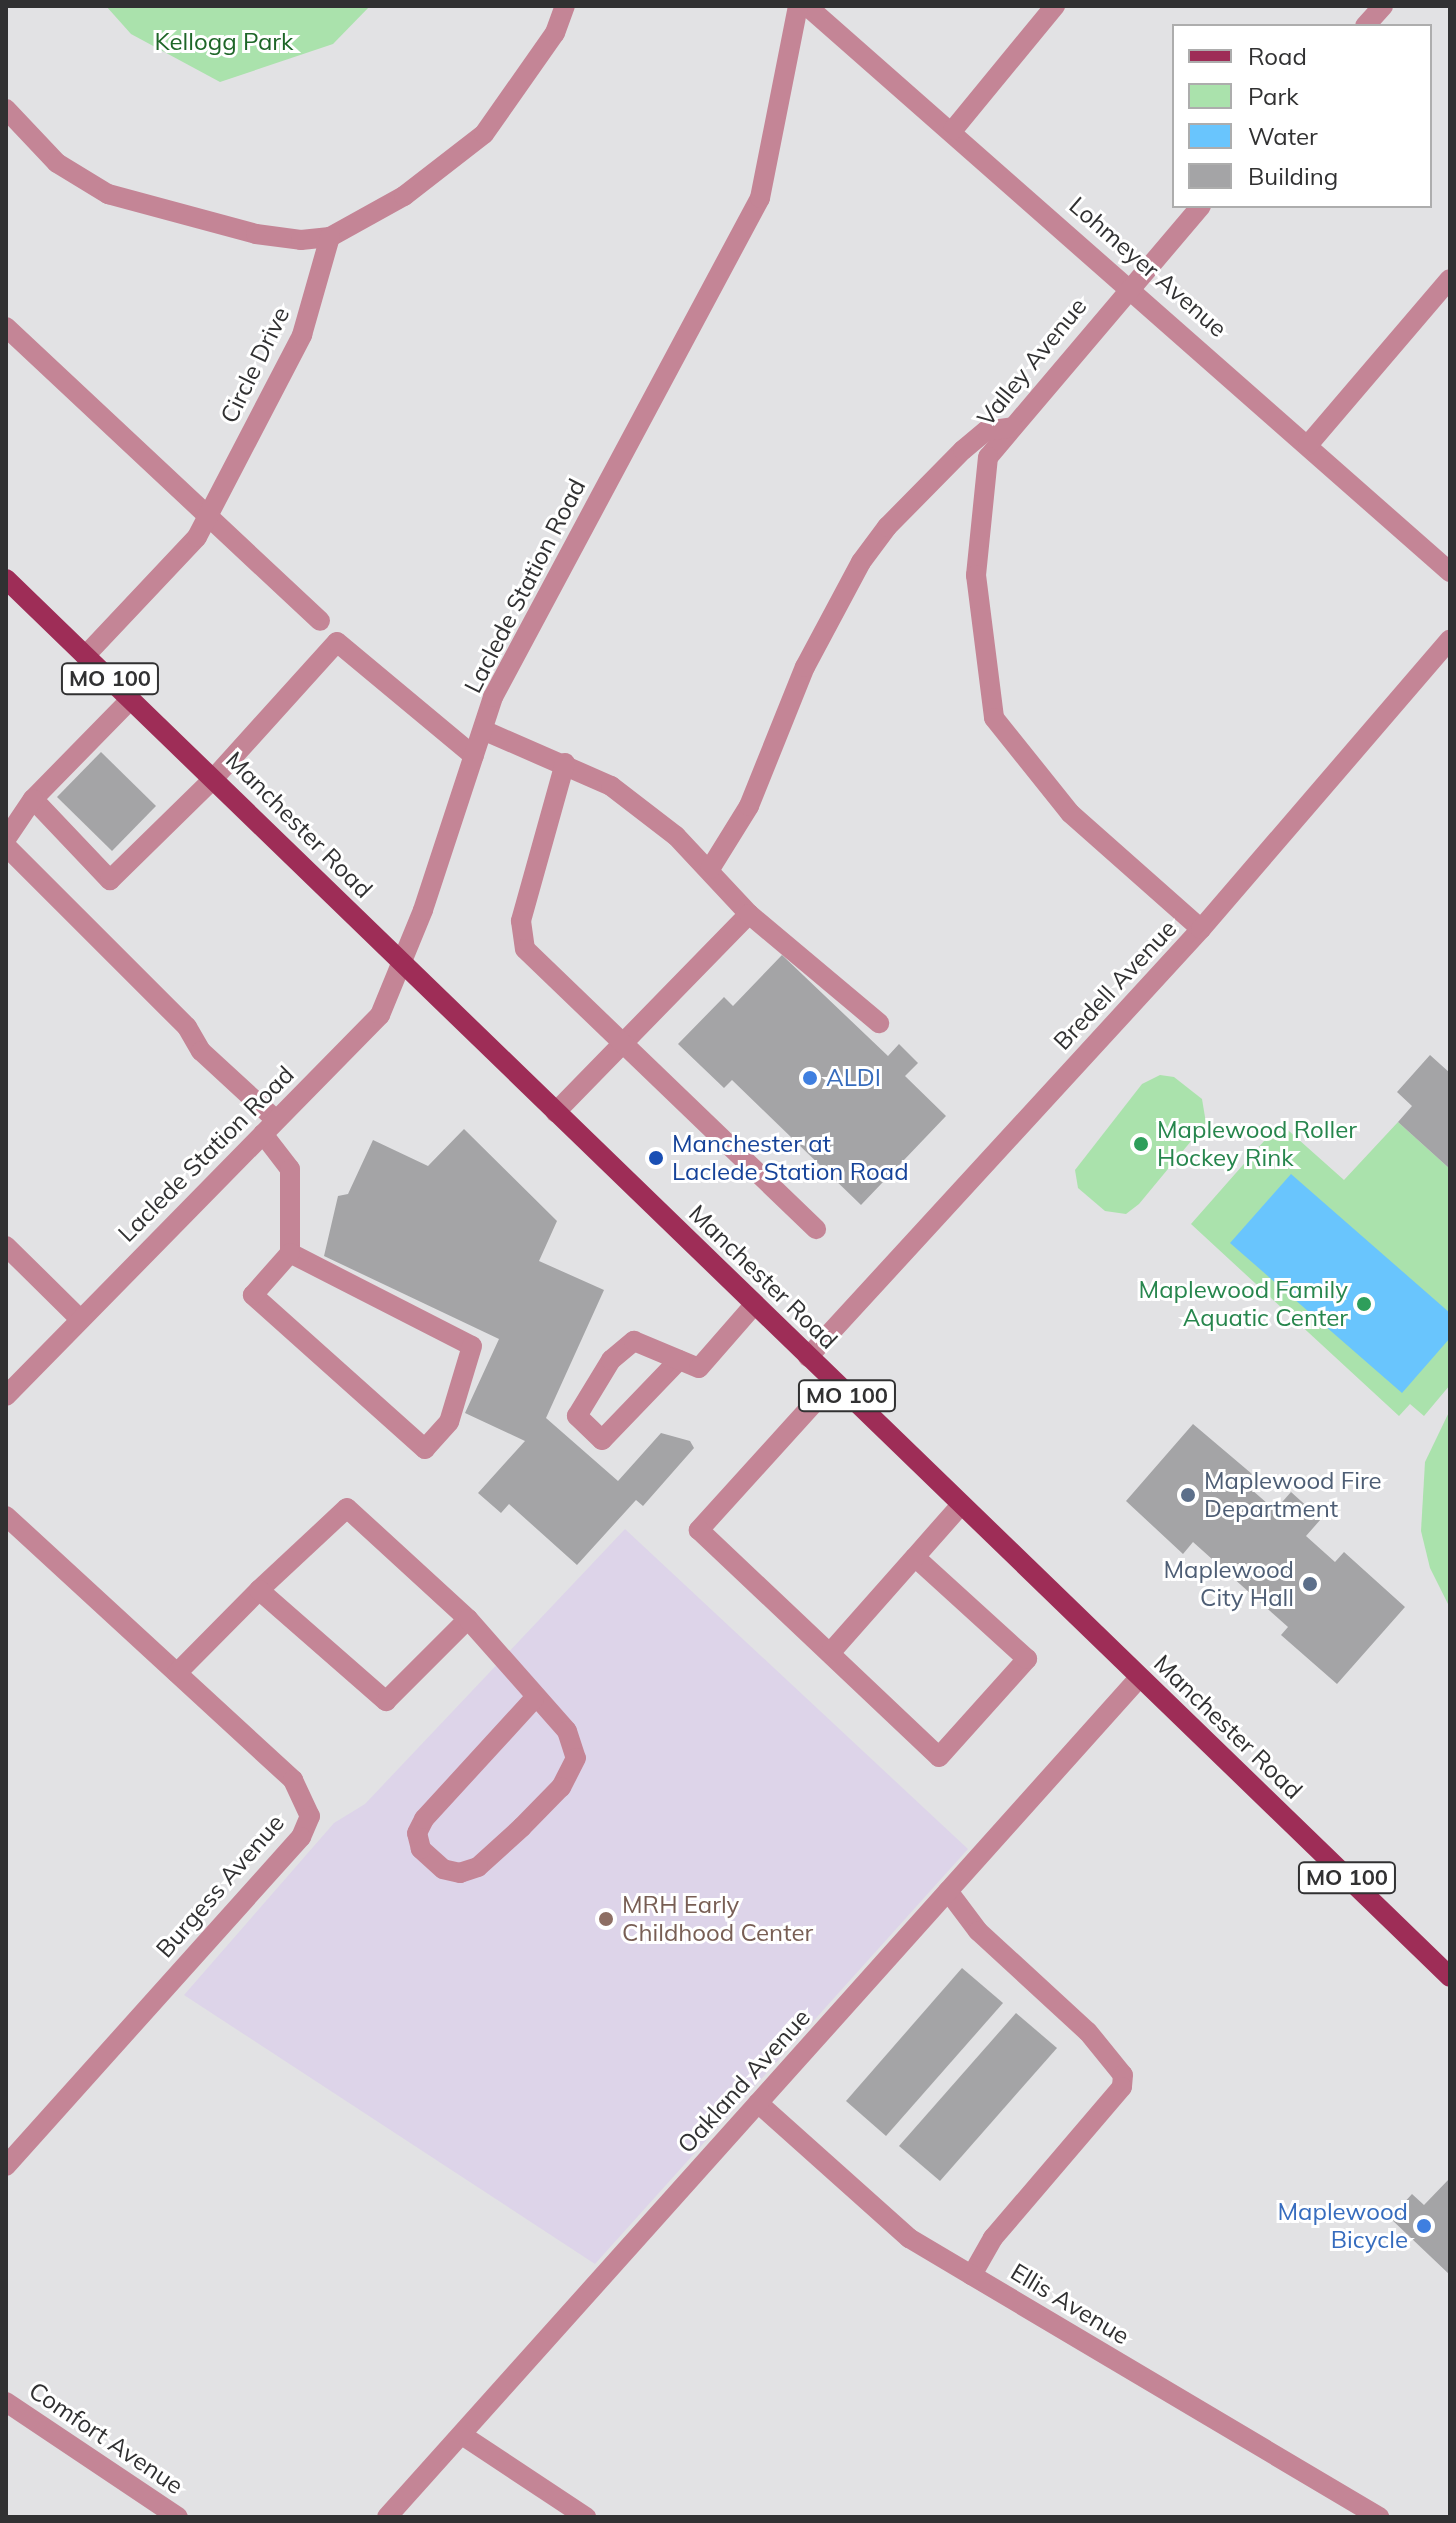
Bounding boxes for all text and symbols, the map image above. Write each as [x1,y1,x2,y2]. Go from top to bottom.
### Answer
legend [1172,24,1432,208]
park label: Kellogg Park [155,28,293,56]
text: Road [1248,41,1307,71]
text: Park [1248,81,1299,111]
text: Water [1248,121,1318,151]
text: Building [1248,161,1338,191]
street label: Lohmeyer Avenue [1063,191,1233,343]
street label: Valley Avenue [971,292,1093,432]
street label: Circle Drive [215,302,295,428]
street label: Laclede Station Road [458,474,592,698]
road number: MO 100 [60,661,160,697]
street label: Manchester Road [220,746,378,904]
street label: Bredell Avenue [1048,914,1182,1056]
street label: Laclede Station Road [112,1060,300,1248]
place label: ALDI [826,1064,881,1092]
marker: ALDI [801,1069,819,1087]
place label: Maplewood Roller Hockey Rink [1157,1116,1357,1172]
place label: Manchester at Laclede Station Road [672,1130,909,1186]
marker: Maplewood Roller Hockey Rink [1132,1135,1150,1153]
marker: Manchester at Laclede Station Road [647,1149,665,1167]
street label: Manchester Road [683,1199,843,1355]
place label: Maplewood Family Aquatic Center [1139,1276,1348,1332]
marker: Maplewood Family Aquatic Center [1355,1295,1373,1313]
road number: MO 100 [797,1378,897,1414]
place label: Maplewood Fire Department [1204,1467,1382,1523]
marker: Maplewood Fire Department [1179,1486,1197,1504]
place label: Maplewood City Hall [1164,1556,1294,1612]
marker: Maplewood City Hall [1301,1575,1319,1593]
street label: Manchester Road [1148,1649,1308,1805]
street label: Burgess Avenue [150,1809,290,1963]
road number: MO 100 [1297,1860,1397,1896]
place label: MRH Early Childhood Center [622,1891,813,1947]
marker: MRH Early Childhood Center [597,1910,615,1928]
street label: Oakland Avenue [672,2003,816,2159]
place label: Maplewood Bicycle [1278,2198,1408,2254]
marker: Maplewood Bicycle [1415,2217,1433,2235]
street label: Ellis Avenue [1006,2257,1134,2351]
street label: Comfort Avenue [24,2376,188,2500]

